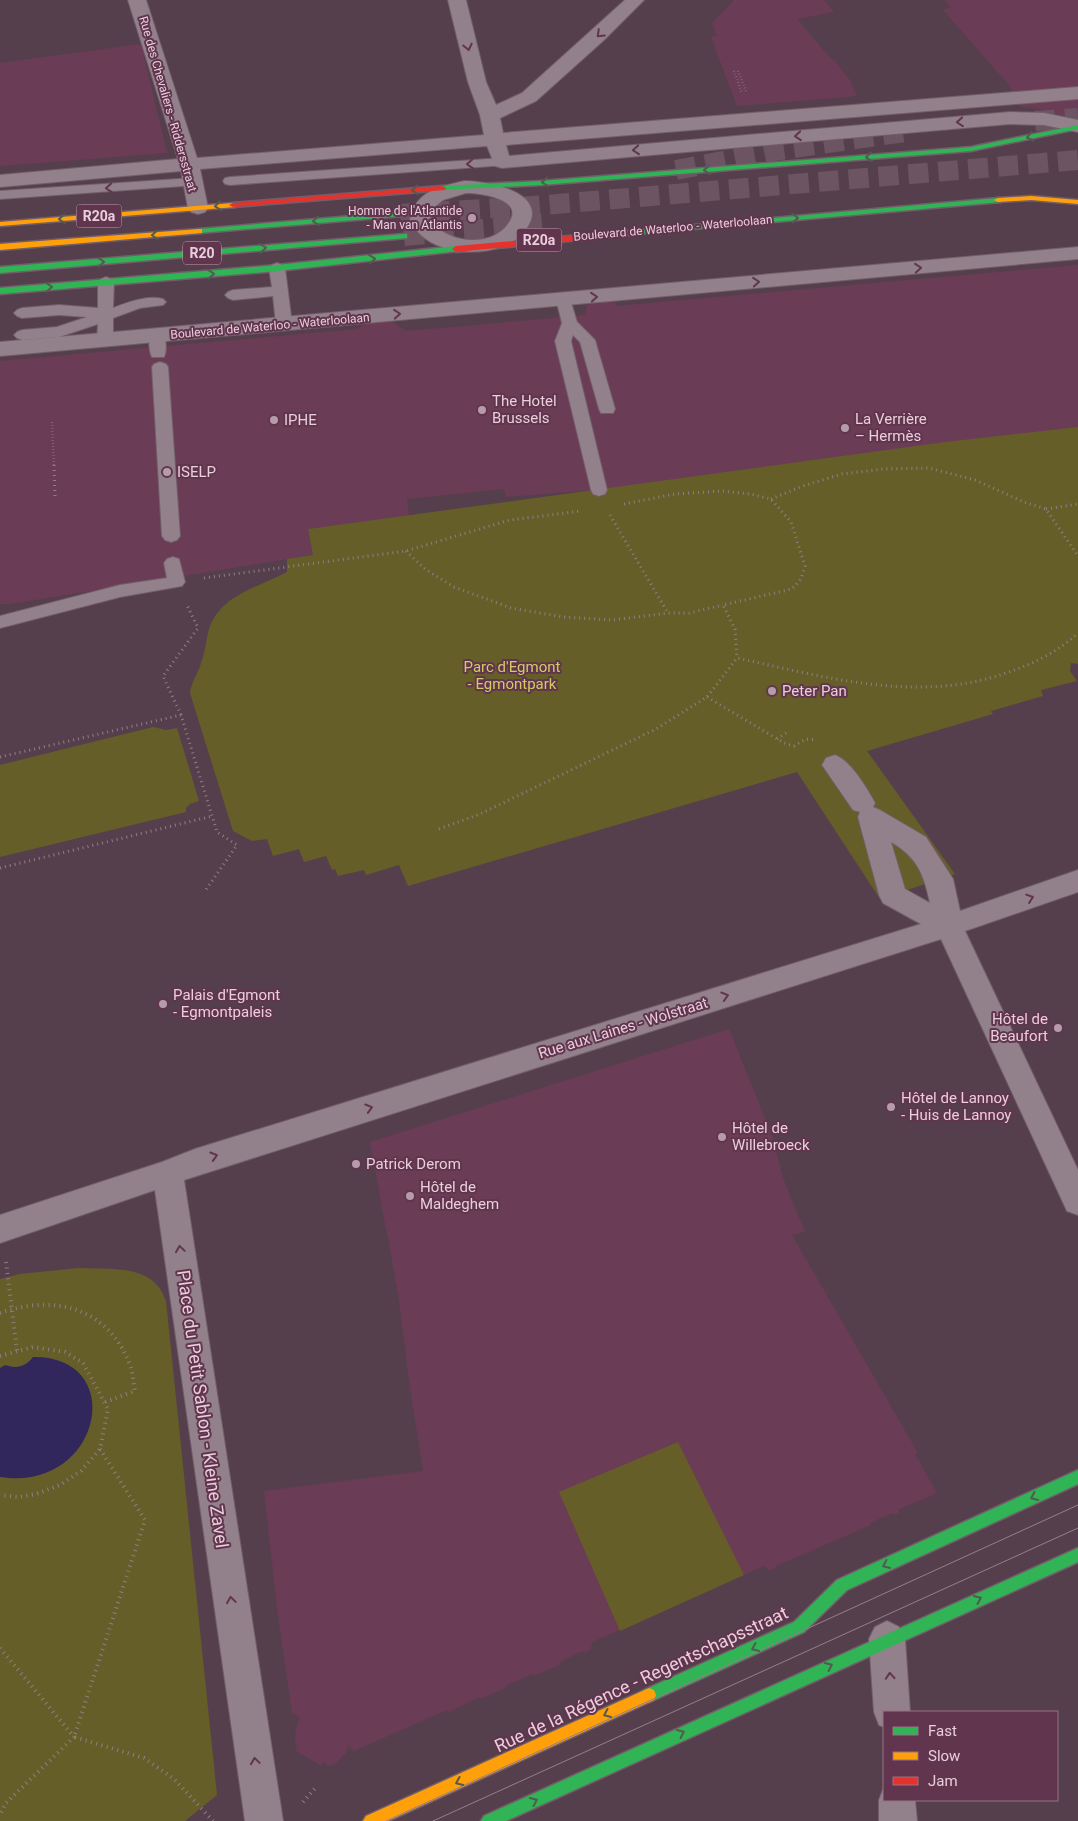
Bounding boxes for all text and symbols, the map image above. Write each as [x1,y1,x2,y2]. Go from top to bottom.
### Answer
street label: Rue des Chevaliers - Riddersstraat [136,15,200,193]
one-way arrow [597,28,606,37]
one-way arrow [462,43,473,52]
one-way arrow [956,116,964,127]
one-way arrow [794,130,802,141]
one-way arrow [1026,131,1035,142]
one-way arrow [632,145,640,156]
one-way arrow [865,151,873,162]
one-way arrow [465,159,473,170]
one-way arrow [703,164,711,175]
one-way arrow [541,177,549,188]
one-way arrow [105,182,113,193]
one-way arrow [411,184,419,195]
one-way arrow [214,201,222,212]
place label: Homme de l'Atlantide - Man van Atlantis [348,204,462,232]
road number: R20a [76,205,122,228]
marker: Homme de l'Atlantide - Man van Atlantis [466,212,478,224]
street label: Boulevard de Waterloo - Waterloolaan [573,212,773,244]
one-way arrow [792,212,800,223]
one-way arrow [58,213,66,224]
one-way arrow [312,215,320,226]
road number: R20a [516,228,562,252]
one-way arrow [150,229,158,240]
road number: R20 [183,242,221,264]
one-way arrow [259,243,267,254]
one-way arrow [369,254,377,265]
one-way arrow [97,256,105,267]
one-way arrow [914,263,922,274]
one-way arrow [207,268,215,279]
one-way arrow [752,277,760,288]
one-way arrow [45,282,53,293]
one-way arrow [590,292,598,303]
one-way arrow [394,309,402,320]
street label: Boulevard de Waterloo - Waterloolaan [170,310,370,342]
place label: The Hotel Brussels [492,392,557,427]
marker: The Hotel Brussels [476,404,488,416]
place label: La Verrière – Hermès [855,410,927,445]
place label: IPHE [284,411,317,429]
marker: IPHE [268,414,280,426]
marker: La Verrière – Hermès [839,422,851,434]
place label: ISELP [177,463,216,481]
marker: ISELP [161,466,173,478]
park label: Parc d'Egmont - Egmontpark [464,658,561,693]
place label: Peter Pan [782,682,847,700]
marker: Peter Pan [766,685,778,697]
one-way arrow [1025,894,1034,904]
place label: Palais d'Egmont - Egmontpaleis [173,986,280,1021]
one-way arrow [720,992,728,1002]
street label: Rue aux Laines - Wolstraat [536,994,710,1062]
marker: Palais d'Egmont - Egmontpaleis [157,998,169,1010]
place label: Hôtel de Beaufort [990,1010,1048,1045]
marker: Hôtel de Beaufort [1052,1022,1064,1034]
place label: Hôtel de Lannoy - Huis de Lannoy [901,1089,1011,1124]
marker: Hôtel de Lannoy - Huis de Lannoy [885,1101,897,1113]
one-way arrow [364,1103,373,1113]
place label: Hôtel de Willebroeck [732,1119,810,1154]
marker: Hôtel de Willebroeck [716,1131,728,1143]
one-way arrow [209,1152,218,1162]
place label: Patrick Derom [366,1155,461,1173]
marker: Patrick Derom [350,1158,362,1170]
place label: Hôtel de Maldeghem [420,1178,499,1213]
marker: Hôtel de Maldeghem [404,1190,416,1202]
one-way arrow [175,1245,185,1253]
street label: Place du Petit Sablon - Kleine Zavel [173,1269,233,1549]
one-way arrow [1030,1491,1039,1501]
one-way arrow [882,1558,891,1569]
one-way arrow [973,1595,982,1606]
one-way arrow [227,1596,237,1605]
street label: Rue de la Régence - Regentschapsstraat [491,1602,791,1756]
one-way arrow [751,1641,760,1652]
one-way arrow [824,1662,833,1672]
one-way arrow [885,1672,896,1680]
one-way arrow [603,1708,612,1719]
legend [883,1711,1058,1801]
text: Fast [928,1722,957,1740]
one-way arrow [676,1730,685,1740]
text: Slow [928,1747,960,1765]
one-way arrow [250,1757,261,1765]
text: Jam [928,1772,958,1790]
one-way arrow [455,1775,464,1786]
one-way arrow [529,1796,538,1807]

